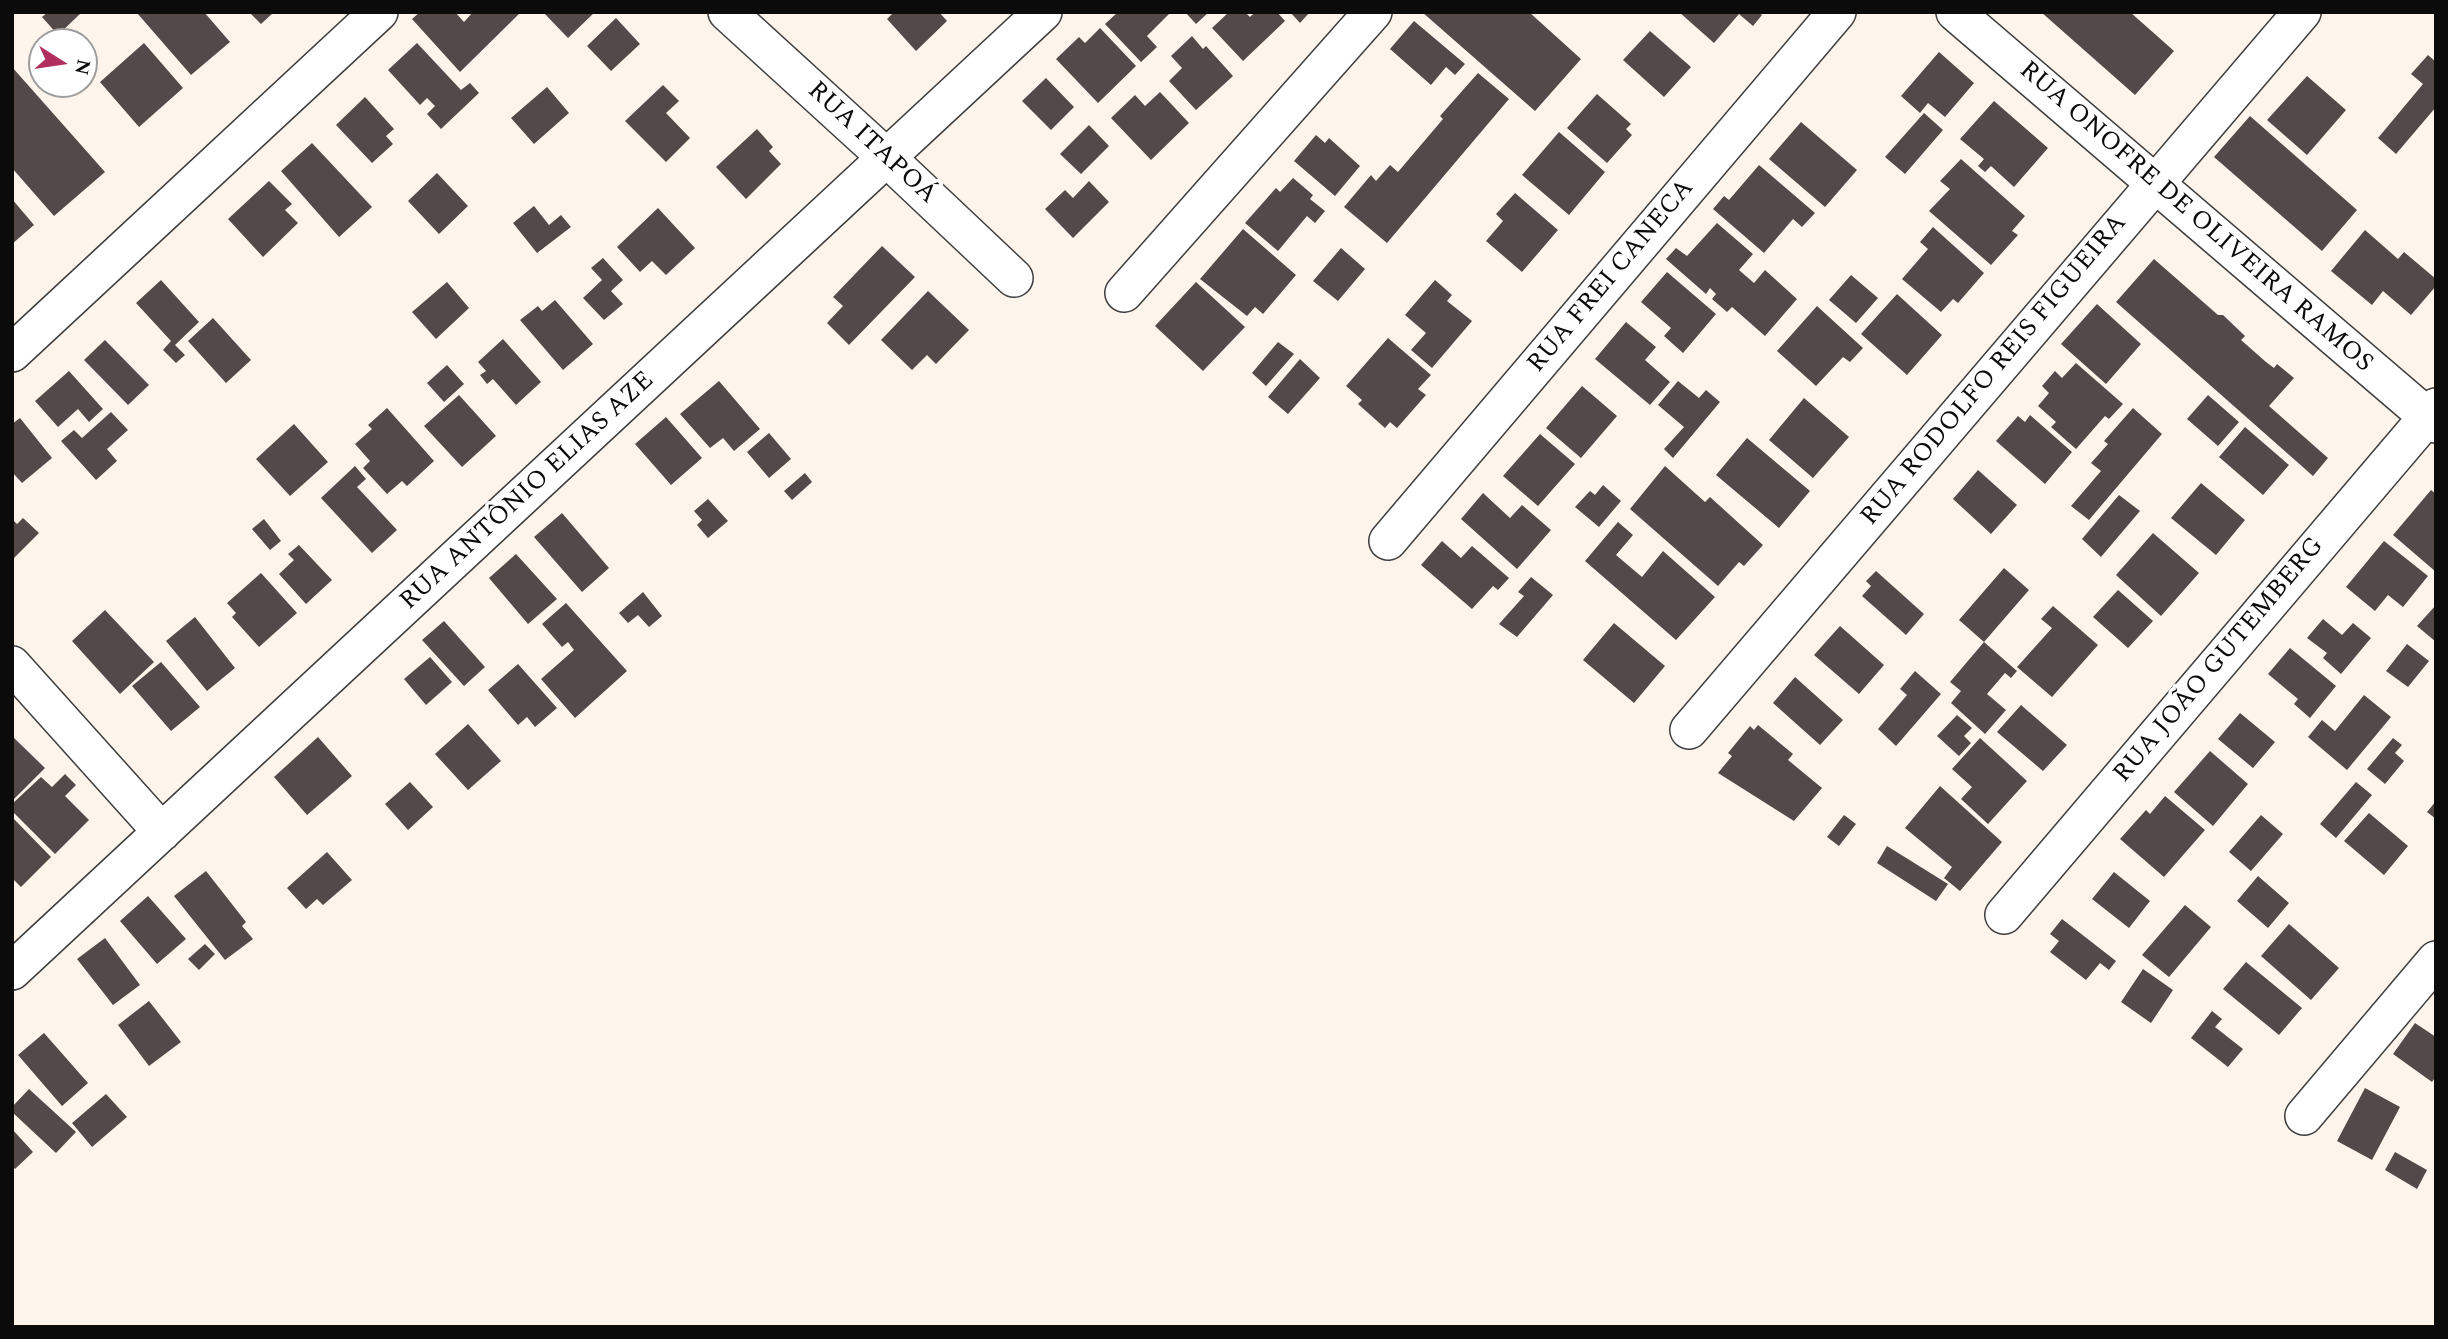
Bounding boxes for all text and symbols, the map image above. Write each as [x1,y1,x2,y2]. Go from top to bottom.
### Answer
north arrow [28,28,98,98]
text: N [66,56,98,78]
street label: RUA ONOFRE DE OLIVEIRA RAMOS [2012,56,2378,380]
street label: RUA ITAPOÁ [800,76,942,212]
street label: RUA FREI CANECA [1522,174,1702,380]
street label: RUA RODOLFO REIS FIGUEIRA [1855,209,2135,533]
street label: RUA ANTÔNIO ELIAS AZE [395,366,661,618]
street label: RUA JOÃO GUTEMBERG [2108,532,2332,790]

